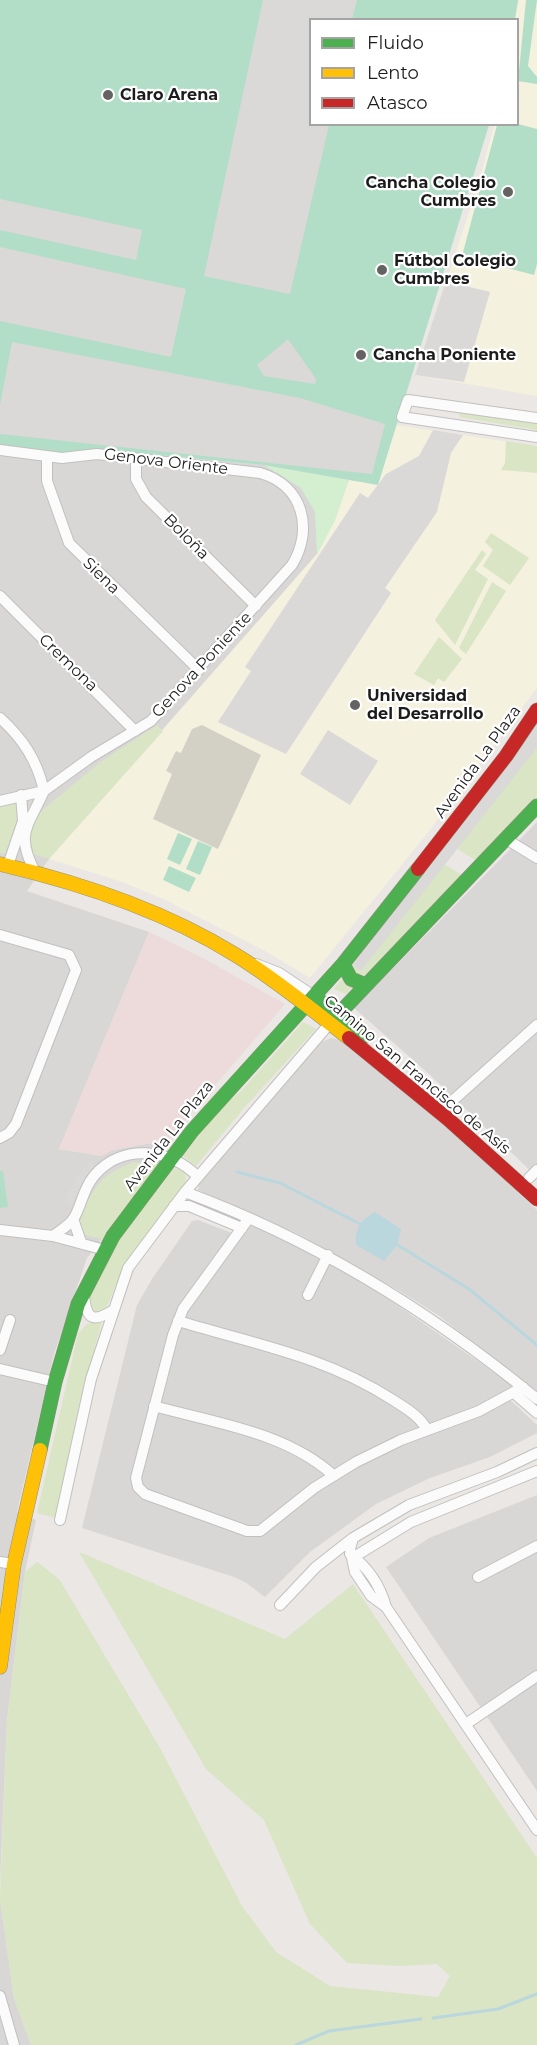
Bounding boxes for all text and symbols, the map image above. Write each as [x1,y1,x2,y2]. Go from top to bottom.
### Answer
legend [309,18,519,126]
text: Fluido [367,32,424,54]
text: Lento [367,62,419,84]
place label: Claro Arena [120,85,218,105]
marker: Claro Arena [101,88,115,102]
text: Atasco [367,92,427,114]
place label: Cancha Colegio Cumbres [365,173,496,211]
marker: Cancha Colegio Cumbres [501,185,515,199]
place label: Fútbol Colegio Cumbres [394,251,516,289]
marker: Fútbol Colegio Cumbres [375,263,389,277]
place label: Cancha Poniente [373,345,516,365]
marker: Cancha Poniente [354,348,368,362]
street label: Genova Oriente [103,445,229,479]
street label: Boloña [159,510,213,564]
street label: Siena [78,554,124,598]
street label: Genova Poniente [148,608,256,722]
street label: Cremona [35,630,101,696]
place label: Universidad del Desarrollo [367,686,483,724]
marker: Universidad del Desarrollo [348,698,362,712]
street label: Avenida La Plaza [431,702,525,822]
street label: Camino San Francisco de Asís [320,991,514,1159]
street label: Avenida La Plaza [120,1077,218,1195]

